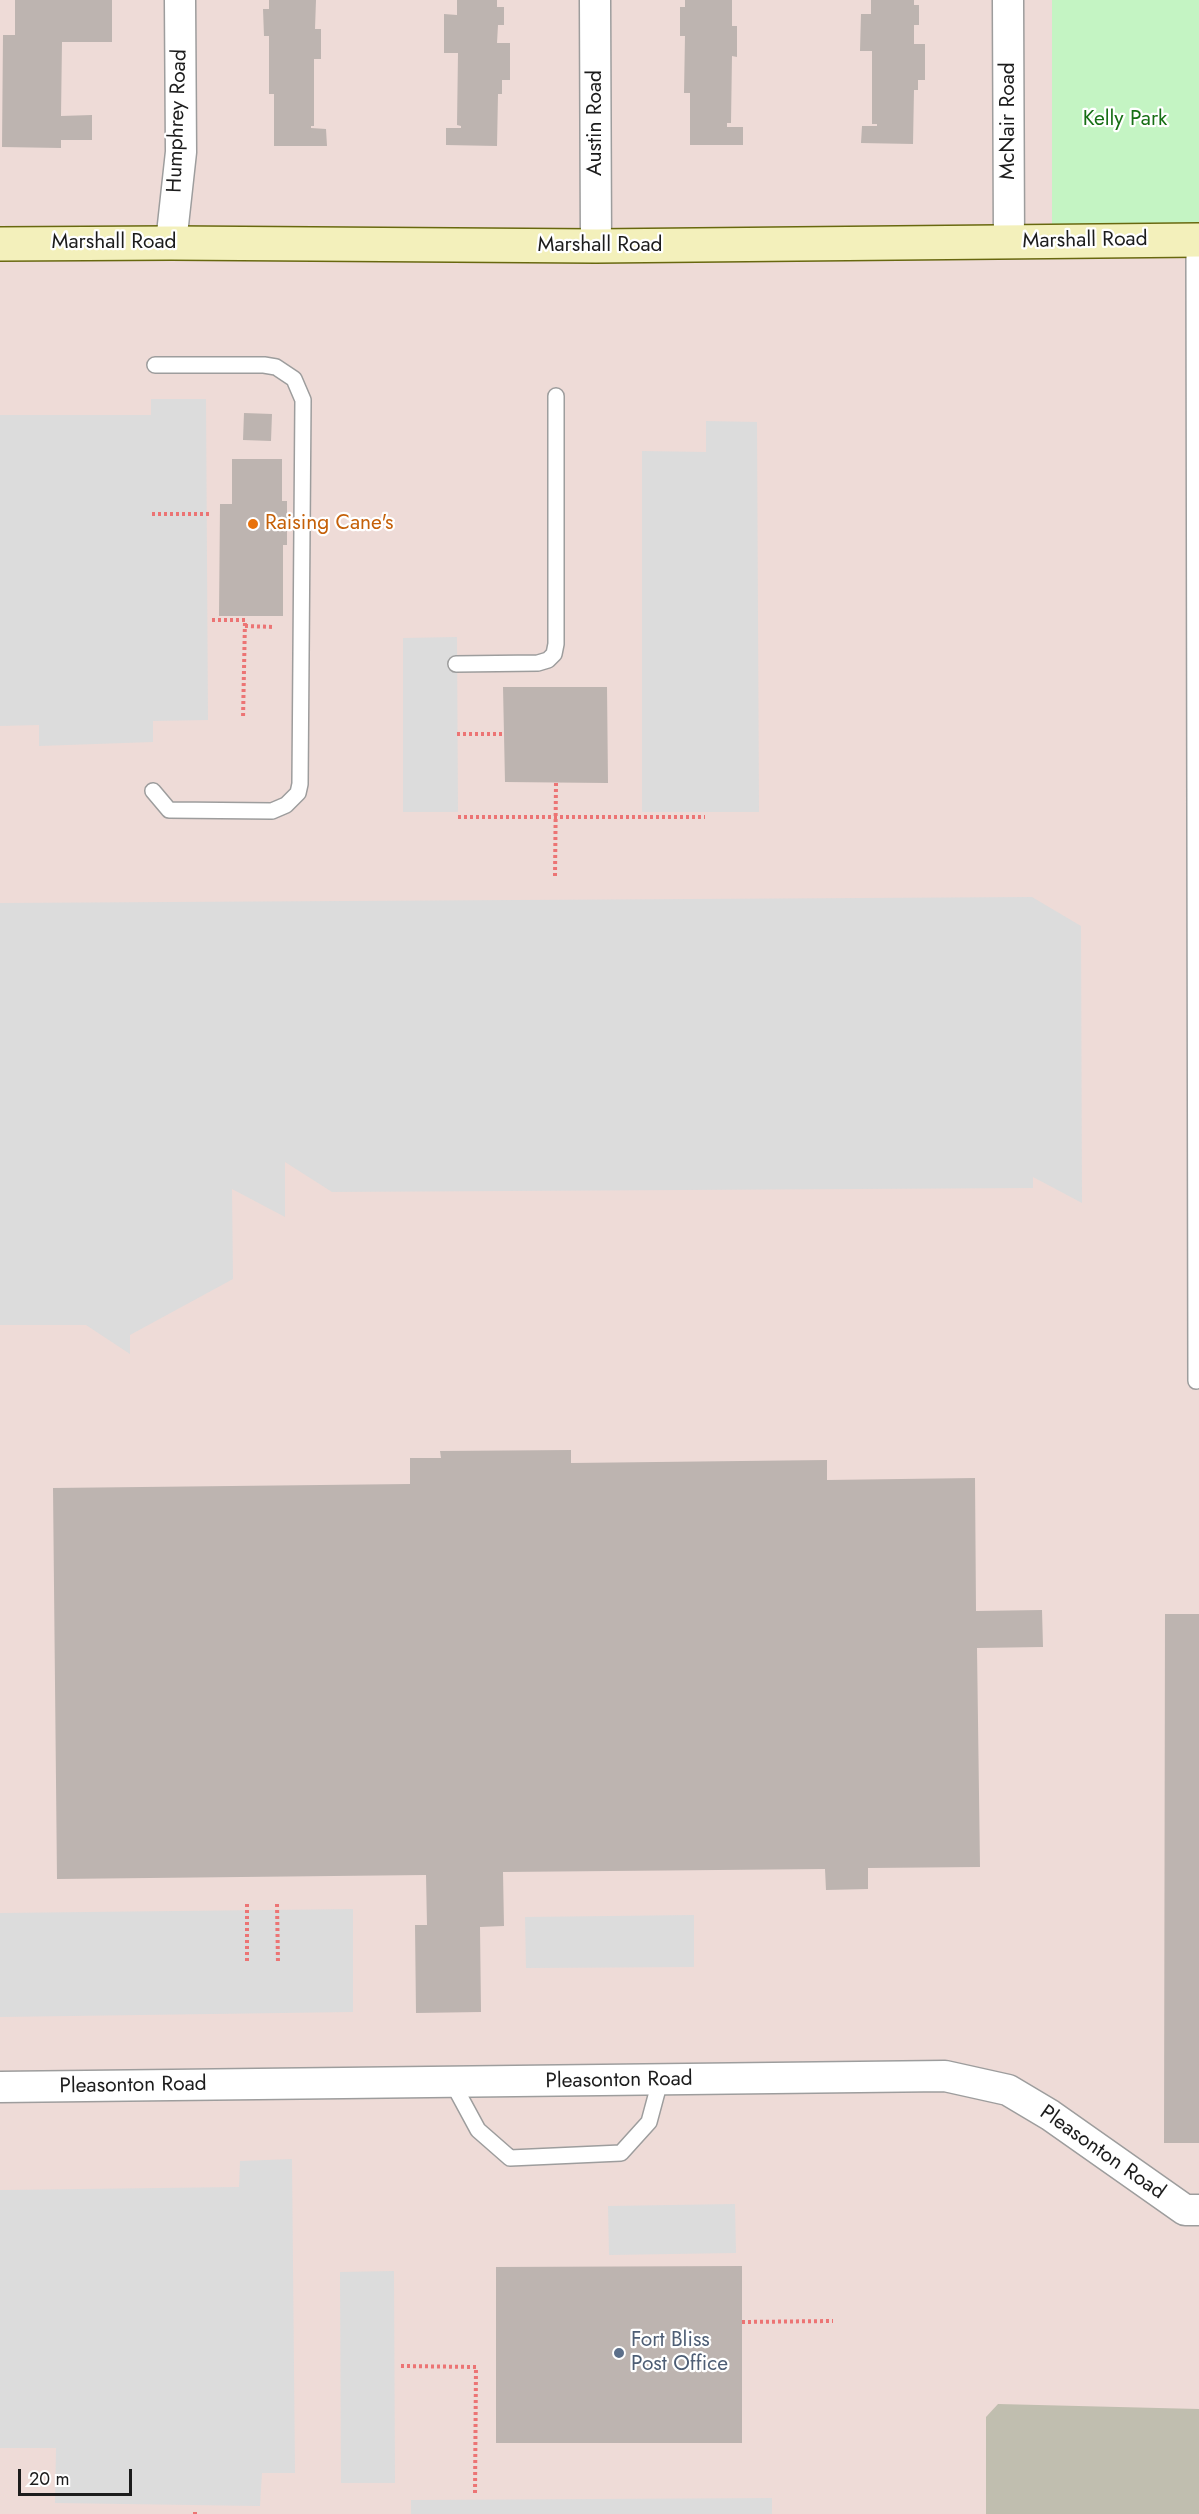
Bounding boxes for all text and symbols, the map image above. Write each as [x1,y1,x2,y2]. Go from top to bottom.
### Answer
street label: Humphrey Road [163,49,193,193]
street label: McNair Road [996,62,1022,180]
street label: Austin Road [583,70,609,176]
park label: Kelly Park [1083,107,1167,133]
street label: Marshall Road [1022,227,1148,255]
street label: Marshall Road [51,230,177,256]
street label: Marshall Road [537,233,663,259]
place label: Raising Cane's [265,511,394,537]
marker: Raising Cane's [246,517,260,531]
street label: Pleasonton Road [545,2067,693,2095]
street label: Pleasonton Road [59,2072,207,2100]
street label: Pleasonton Road [1034,2100,1170,2206]
place label: Fort Bliss Post Office [631,2328,728,2378]
marker: Fort Bliss Post Office [612,2346,626,2360]
scale bar [21,2457,135,2495]
text: 20 m [29,2466,69,2492]

